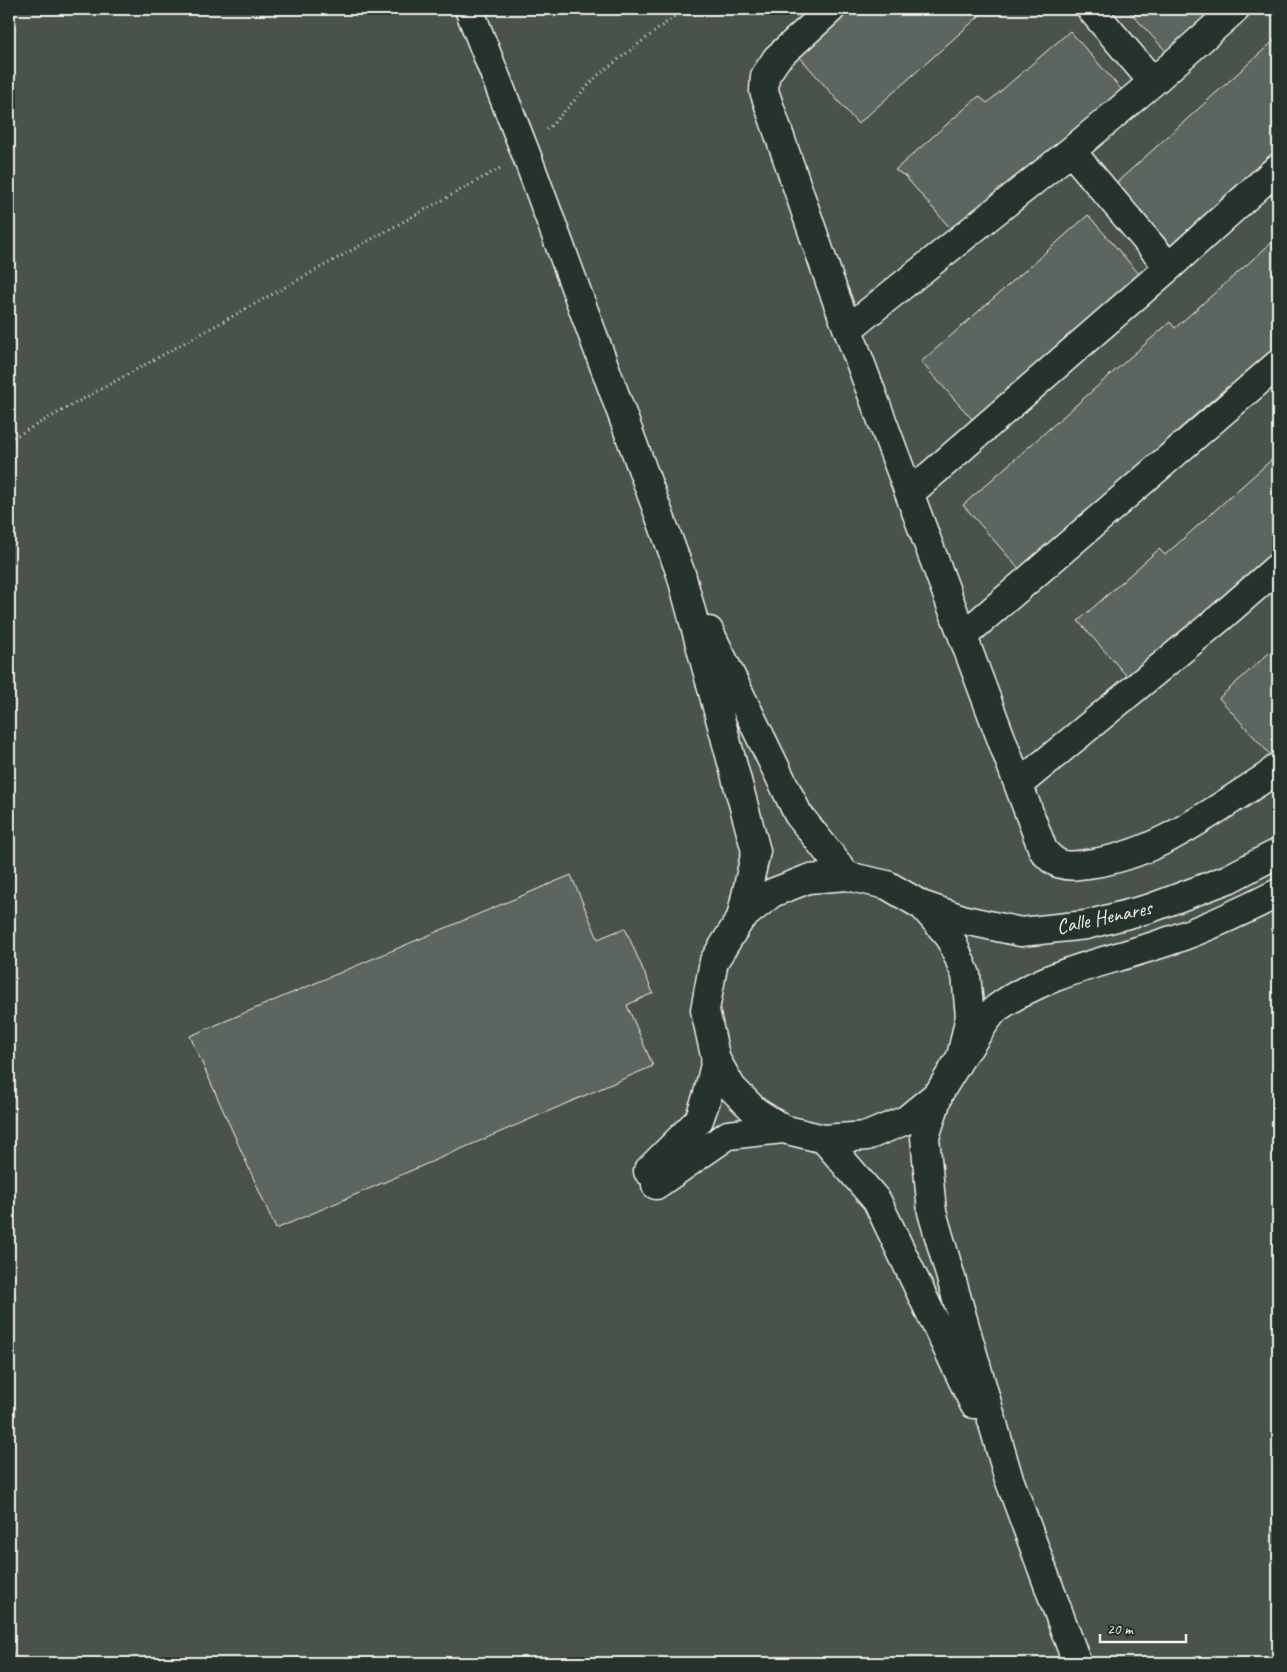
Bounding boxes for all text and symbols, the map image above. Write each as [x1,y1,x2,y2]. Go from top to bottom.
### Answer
street label: Calle Henares [1054,894,1156,940]
scale bar [1100,1612,1186,1644]
text: 20 m [1107,1620,1134,1639]

